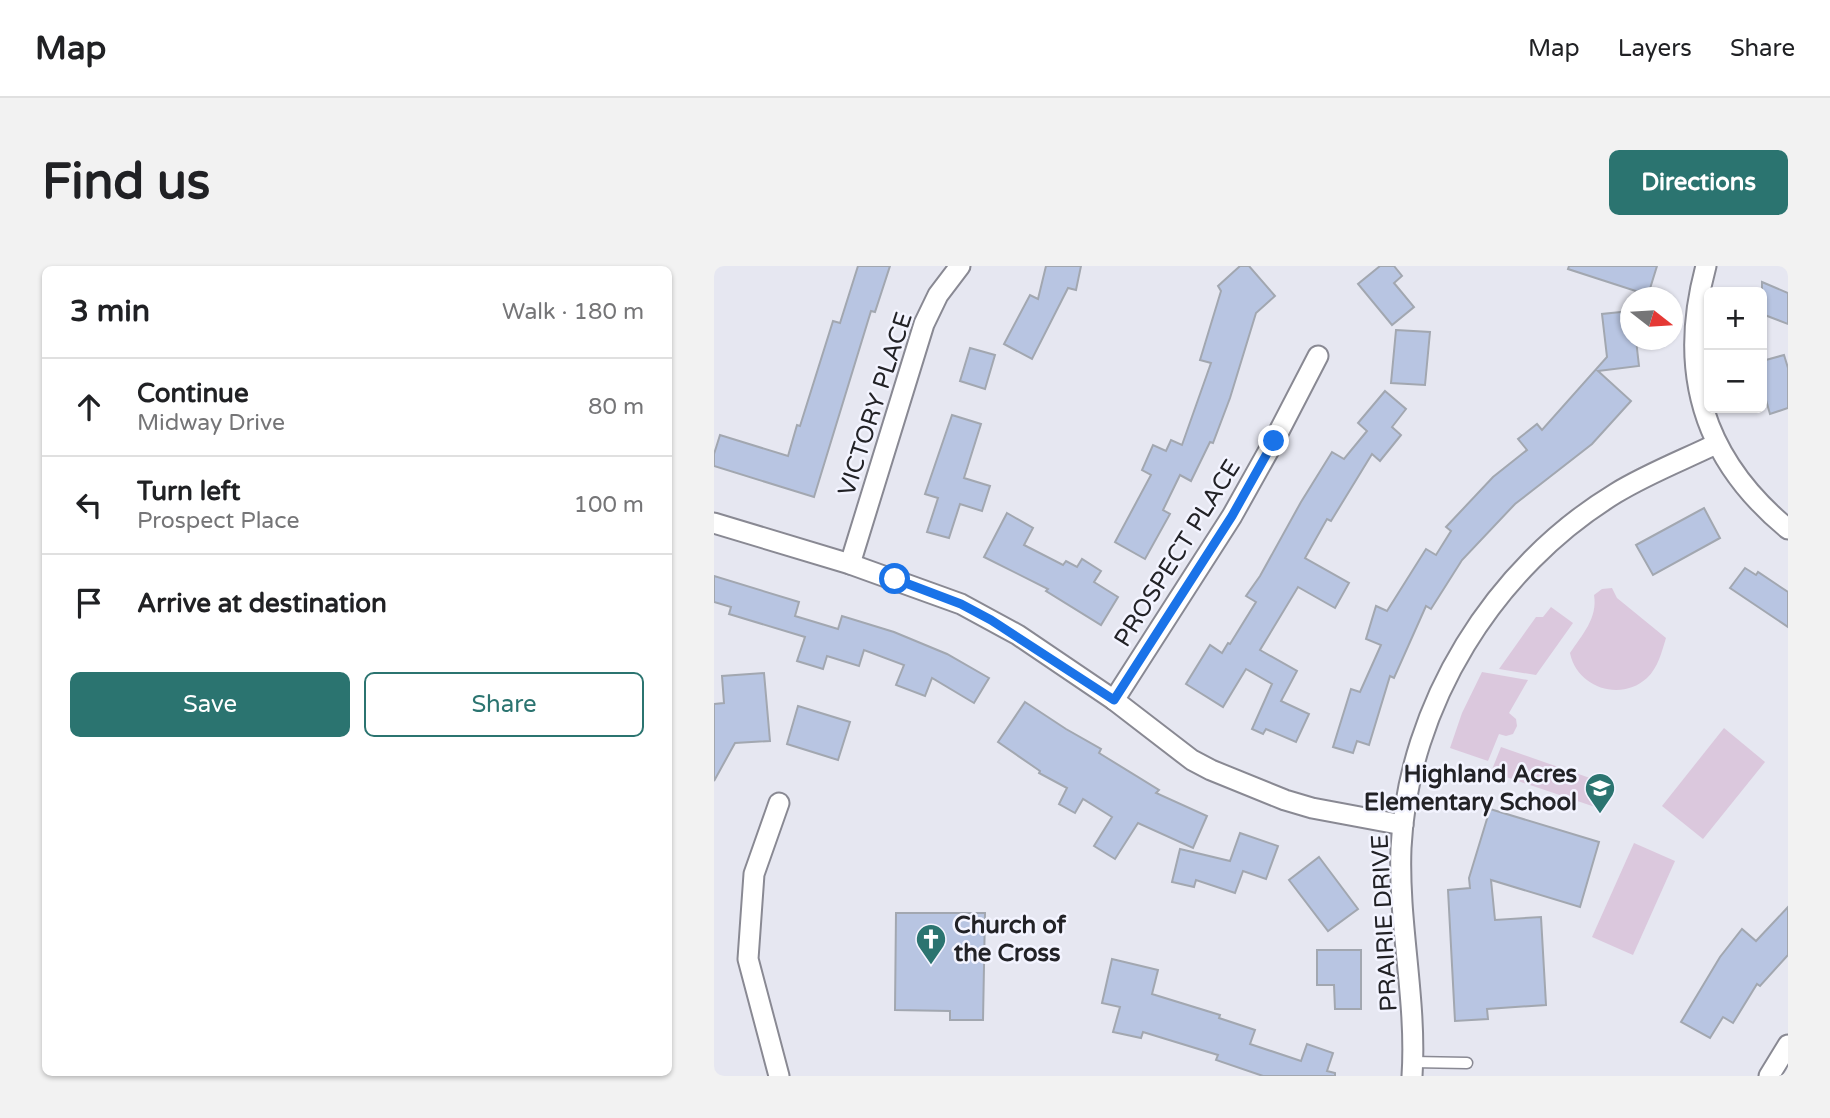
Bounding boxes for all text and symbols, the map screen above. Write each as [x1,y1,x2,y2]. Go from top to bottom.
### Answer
text: Map [35,29,106,68]
text: Map [1528,34,1580,63]
text: Layers [1618,34,1692,63]
text: Share [1730,34,1795,63]
button: Directions [1609,150,1788,215]
text: Find us [42,153,210,212]
north arrow [1620,287,1683,350]
map controls [1704,287,1767,413]
button: + [1704,287,1767,350]
text: 3 min [70,293,150,330]
text: Walk · 180 m [502,298,644,326]
street label: VICTORY PLACE [832,309,919,500]
button: − [1704,350,1767,413]
text: Continue [137,378,249,409]
icon: ahead [70,388,108,426]
text: 80 m [588,393,644,421]
text: Midway Drive [137,409,285,437]
route end [1258,425,1289,456]
street label: PROSPECT PLACE [1108,454,1247,652]
text: Turn left [137,476,240,507]
icon: left [70,486,108,524]
text: 100 m [574,491,644,519]
text: Prospect Place [137,507,299,535]
route start [879,563,910,594]
icon: arrive [70,584,108,622]
text: Arrive at destination [137,588,387,619]
button: Save [70,672,350,737]
button: Share [364,672,644,737]
place label: Highland Acres Elementary School [1364,760,1577,817]
school or university icon: Highland Acres Elementary School [1583,771,1617,815]
street label: PRAIRIE DRIVE [1365,834,1404,1012]
place label: Church of the Cross [954,911,1067,968]
church icon: Church of the Cross [914,922,948,966]

